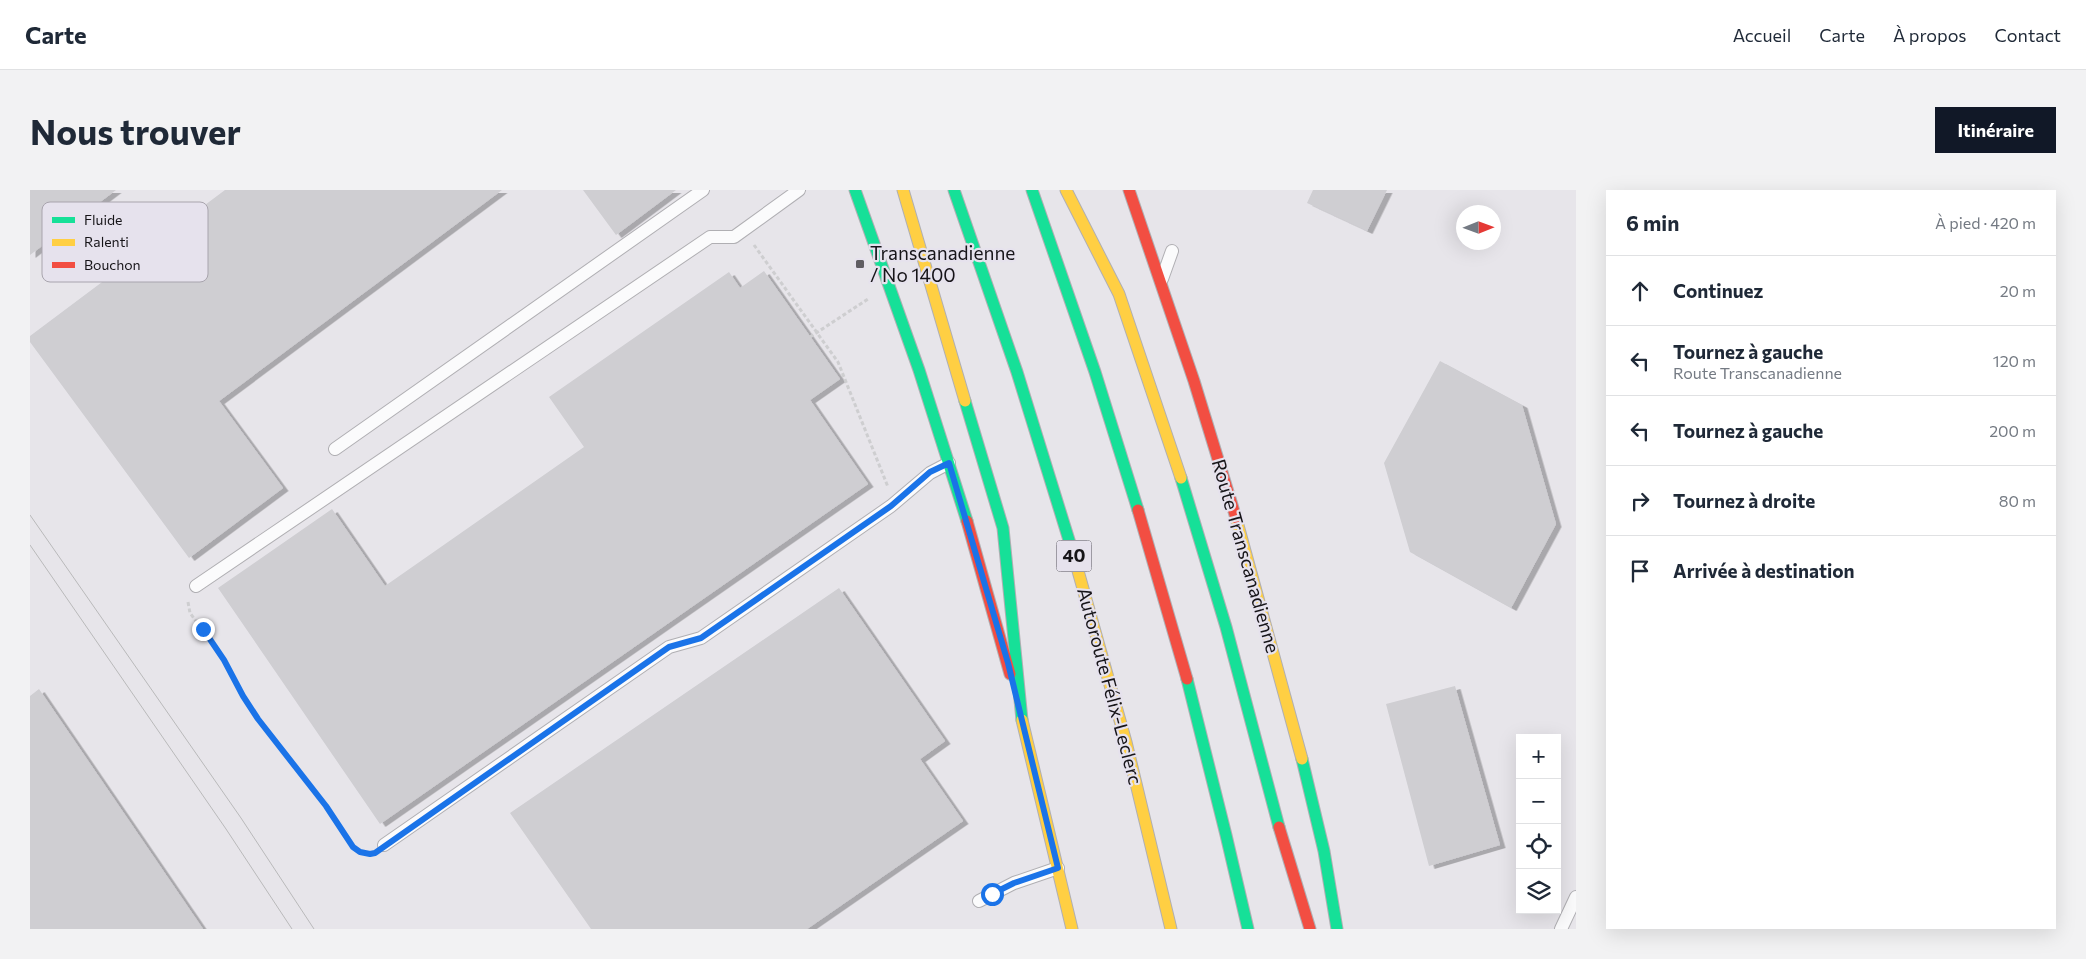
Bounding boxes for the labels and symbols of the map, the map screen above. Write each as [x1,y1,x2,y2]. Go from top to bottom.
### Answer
legend [42,202,208,282]
north arrow [1456,205,1501,250]
text: Fluide [84,211,122,228]
text: Ralenti [84,233,129,250]
place label: Transcanadienne / No 1400 [870,241,1015,286]
text: Bouchon [84,256,141,273]
marker: Transcanadienne / No 1400 [854,258,866,270]
street label: Route Transcanadienne [1208,456,1285,655]
road number: 40 [1056,541,1092,572]
street label: Autoroute Félix-Leclerc [1073,585,1148,787]
route end [192,618,215,641]
route start [981,883,1004,906]

